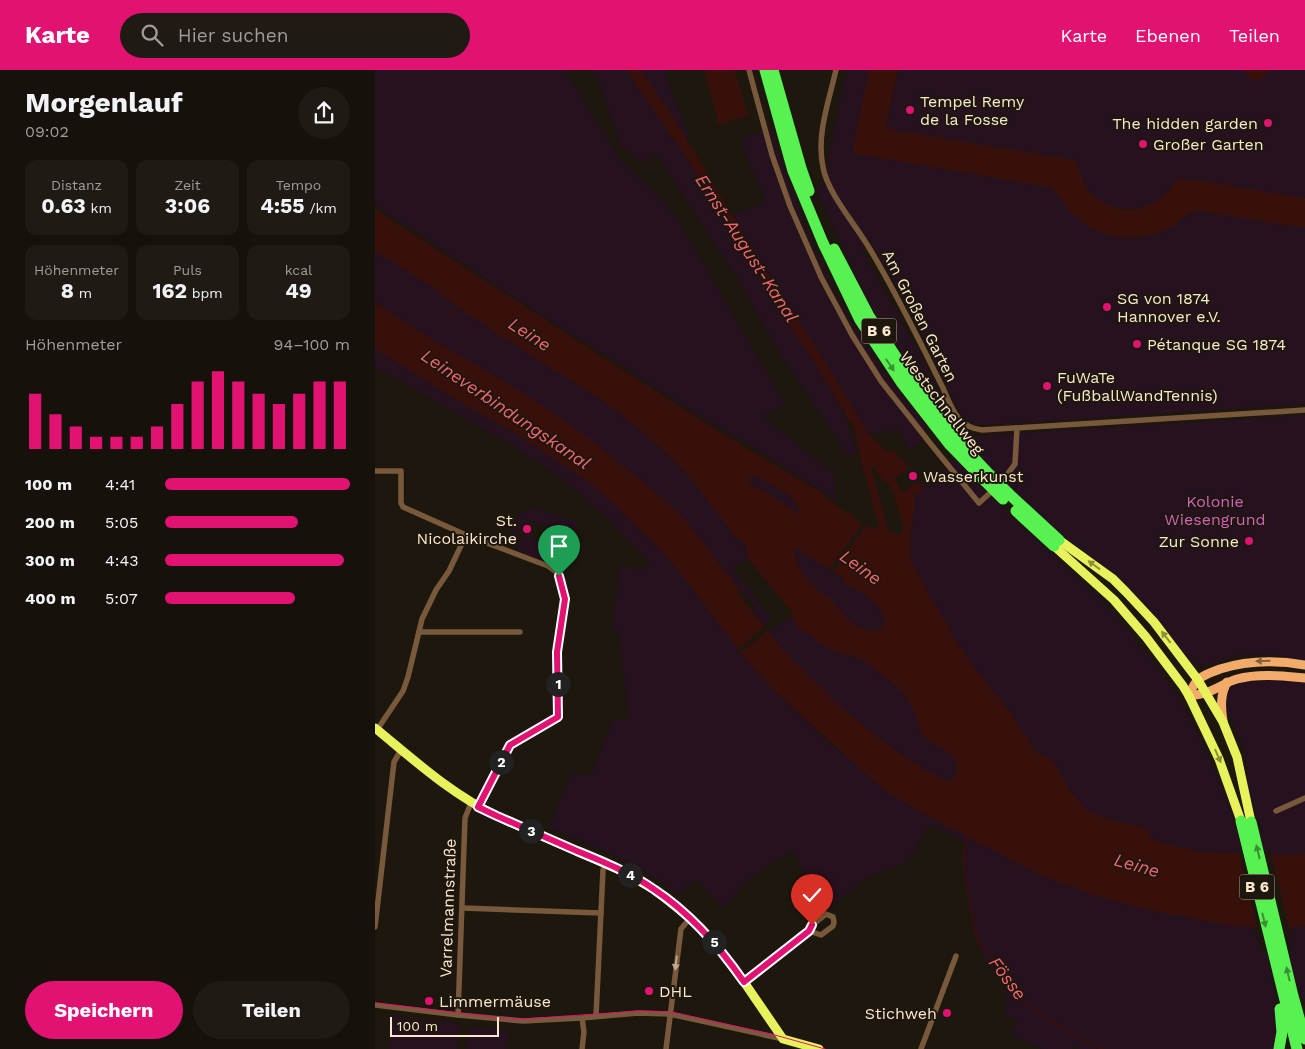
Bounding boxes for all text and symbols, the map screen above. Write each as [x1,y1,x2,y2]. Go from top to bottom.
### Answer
search box [120,13,470,58]
text: Karte [25,21,90,49]
icon: search [138,21,166,49]
text: Hier suchen [178,24,288,47]
text: Karte [1061,25,1107,46]
text: Ebenen [1135,25,1201,46]
text: Teilen [1229,25,1280,46]
text: Morgenlauf [25,86,183,119]
button: share [298,87,350,139]
place label: Tempel Remy de la Fosse [920,92,1025,129]
marker: Tempel Remy de la Fosse [904,104,916,116]
place label: The hidden garden [1112,114,1258,133]
marker: The hidden garden [1262,117,1274,129]
text: 09:02 [25,122,69,141]
place label: Großer Garten [1153,135,1264,154]
marker: Großer Garten [1137,138,1149,150]
water label: Ernst-August-Kanal [691,170,803,326]
text: Distanz [51,177,102,193]
text: Zeit [174,177,201,193]
text: Tempo [276,177,321,193]
text: 0.63 [41,193,86,218]
text: 3:06 [165,193,210,218]
text: 4:55 [260,193,305,218]
text: km [86,200,112,216]
text: /km [305,200,337,216]
street label: Am Großen Garten [878,247,962,385]
text: Höhenmeter [34,262,119,278]
text: Puls [173,262,202,278]
text: kcal [285,262,312,278]
text: 8 [61,278,74,303]
text: 162 [152,278,187,303]
text: 49 [285,278,312,303]
text: m [74,285,92,301]
text: bpm [187,285,223,301]
place label: SG von 1874 Hannover e.V. [1117,289,1221,326]
marker: SG von 1874 Hannover e.V. [1101,301,1113,313]
water label: Leine [505,313,555,355]
road number: B 6 [861,318,897,344]
text: Höhenmeter [25,335,122,354]
text: 94–100 m [274,335,350,354]
place label: Pétanque SG 1874 [1147,335,1286,354]
marker: Pétanque SG 1874 [1131,338,1143,350]
water label: Leineverbindungskanal [417,345,595,473]
street label: Westschnellweg [896,347,989,459]
one-way arrow [885,358,895,371]
place label: FuWaTe (FußballWandTennis) [1057,368,1218,405]
marker: FuWaTe (FußballWandTennis) [1041,380,1053,392]
place label: Wasserkunst [923,467,1024,486]
marker: Wasserkunst [907,470,919,482]
text: 100 m [25,475,72,494]
text: 4:41 [105,475,135,494]
park label: Kolonie Wiesengrund [1164,492,1266,529]
place label: St. Nicolaikirche [417,511,517,548]
text: 200 m [25,513,75,532]
text: 5:05 [105,513,138,532]
marker: St. Nicolaikirche [521,523,533,535]
pin [538,525,580,576]
icon: arrive [545,532,573,560]
place label: Zur Sonne [1159,532,1239,551]
marker: Zur Sonne [1243,535,1255,547]
water label: Leine [836,545,886,589]
text: 300 m [25,551,75,570]
text: 4:43 [105,551,139,570]
one-way arrow [1087,560,1101,570]
text: 400 m [25,589,76,608]
text: 5:07 [105,589,138,608]
one-way arrow [1160,631,1171,644]
one-way arrow [1255,658,1271,666]
pin: 1 [545,672,571,696]
text: 1 [555,676,562,692]
one-way arrow [1214,749,1222,763]
pin: 2 [489,750,513,774]
text: 2 [497,754,506,770]
pin: 3 [519,818,543,844]
text: 3 [527,823,536,839]
street label: Varrelmannstraße [436,838,460,978]
one-way arrow [1254,845,1262,860]
water label: Leine [1112,849,1162,881]
pin: 4 [617,862,643,888]
text: 4 [626,867,635,883]
pin [791,874,833,925]
road number: B 6 [1239,874,1275,900]
icon: check [798,881,826,909]
one-way arrow [1260,912,1268,927]
pin: 5 [701,930,727,954]
text: 5 [710,934,719,950]
water label: Fösse [985,952,1031,1004]
one-way arrow [672,955,680,971]
one-way arrow [1284,966,1292,981]
button: Speichern [25,981,183,1039]
button: Teilen [193,981,350,1039]
place label: DHL [659,982,692,1001]
marker: DHL [643,985,655,997]
place label: Limmermäuse [439,992,551,1011]
marker: Limmermäuse [423,995,435,1007]
place label: Stichweh [865,1004,937,1023]
marker: Stichweh [941,1007,953,1019]
scale bar [390,1014,499,1037]
text: 100 m [397,1018,438,1034]

